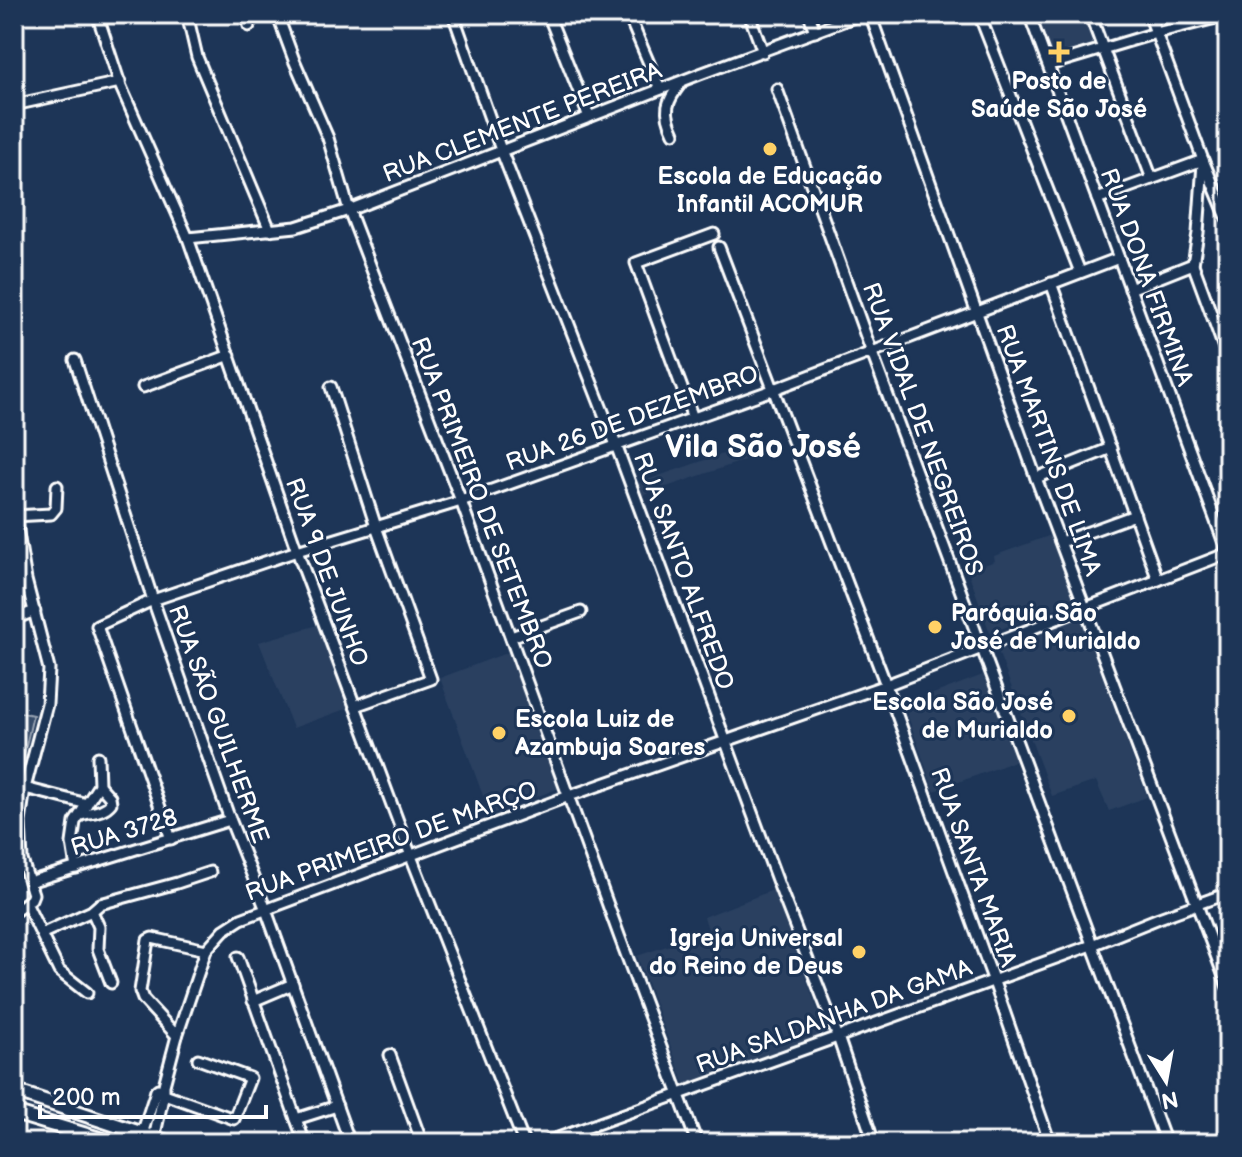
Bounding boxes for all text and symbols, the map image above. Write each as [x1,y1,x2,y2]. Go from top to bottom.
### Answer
marker: Posto de Saúde São José [1048,41,1070,63]
street label: RUA CLEMENTE PEREIRA [379,56,666,189]
place label: Posto de Saúde São José [971,67,1147,124]
marker: Escola de Educação Infantil ACOMUR [761,140,779,158]
place label: Escola de Educação Infantil ACOMUR [658,162,882,219]
street label: RUA DONA FIRMINA [1094,164,1200,390]
street label: RUA VIDAL DE NEGREIROS [856,279,989,580]
street label: RUA MARTINS DE LIMA [990,321,1108,580]
street label: RUA PRIMEIRO DE SETEMBRO [405,333,558,673]
street label: RUA 26 DE DEZEMBRO [502,359,762,478]
district label: Vila São José [665,428,861,467]
street label: RUA SANTO ALFREDO [627,448,740,694]
street label: RUA 9 DE JUNHO [279,474,374,670]
place label: Paróquia São José de Murialdo [951,599,1141,656]
street label: RUA SÃO GUILHERME [162,601,275,847]
marker: Paróquia São José de Murialdo [926,618,944,636]
place label: Escola São José de Murialdo [872,688,1053,745]
place label: Escola Luiz de Azambuja Soares [514,705,705,762]
marker: Escola São José de Murialdo [1060,707,1078,725]
marker: Escola Luiz de Azambuja Soares [490,724,508,742]
street label: RUA SANTA MARIA [924,764,1023,971]
street label: RUA PRIMEIRO DE MARÇO [241,775,541,908]
street label: RUA 3728 [67,803,181,862]
place label: Igreja Universal do Reino de Deus [649,924,843,981]
marker: Igreja Universal do Reino de Deus [850,943,868,961]
street label: RUA SALDANHA DA GAMA [692,953,976,1080]
north arrow [1126,1041,1206,1121]
scale bar [40,1069,266,1119]
text: 200 m [52,1083,121,1112]
text: N [1159,1084,1180,1114]

